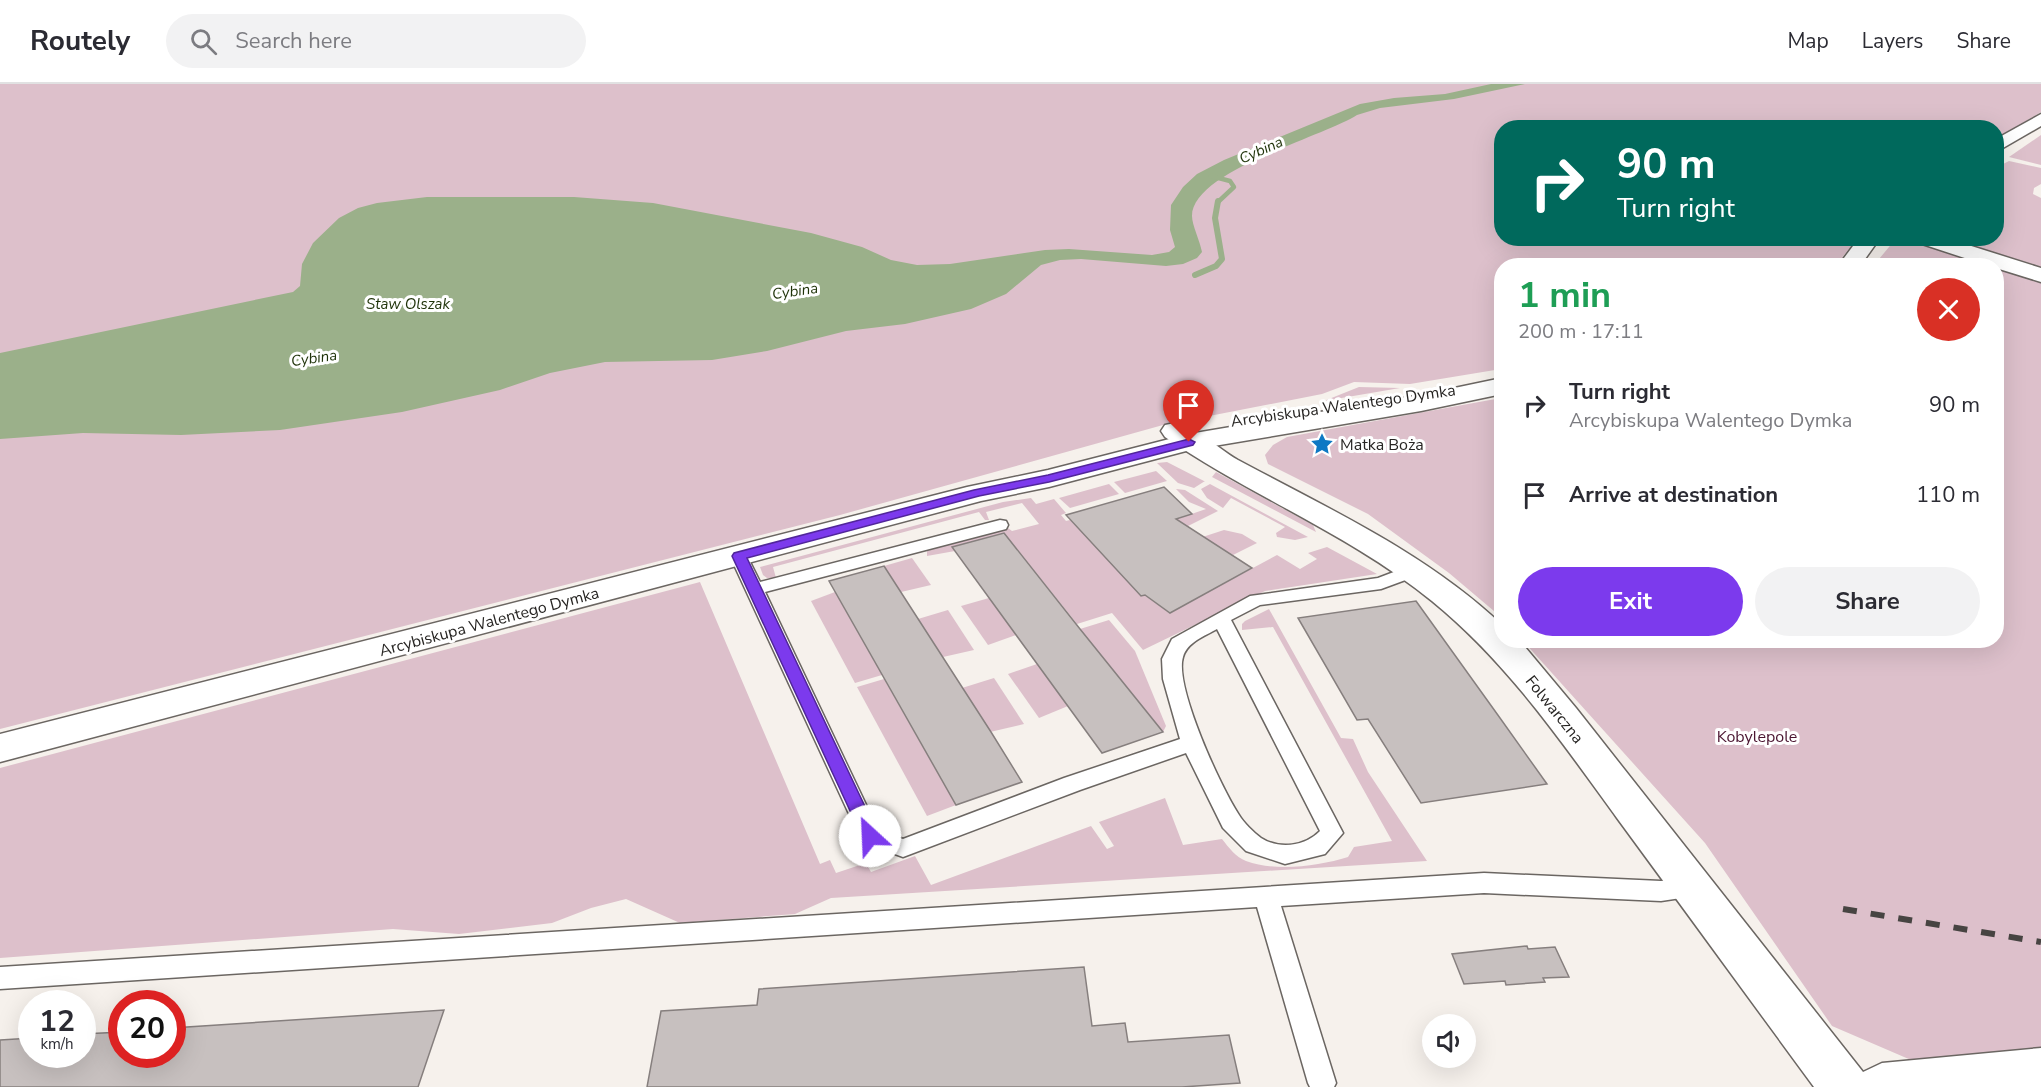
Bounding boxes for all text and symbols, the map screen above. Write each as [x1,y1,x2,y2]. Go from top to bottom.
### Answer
search box [166,14,586,68]
text: Routely [30,22,130,60]
icon: search [187,25,220,58]
text: Search here [235,26,352,56]
text: Map [1787,27,1829,55]
text: Layers [1862,27,1923,55]
text: Share [1956,27,2011,55]
water label: Cybina [1236,131,1286,169]
text: 90 m [1617,136,1716,193]
icon: right [1518,144,1596,222]
text: Turn right [1617,190,1735,227]
text: 1 min [1518,271,1611,320]
water label: Cybina [771,278,819,304]
button: close [1917,278,1980,341]
water label: Staw Olszak [366,294,451,314]
text: 200 m · 17:11 [1518,318,1644,345]
water label: Cybina [290,345,338,371]
text: Turn right [1569,377,1670,407]
street label: Arcybiskupa Walentego Dymka [1229,379,1457,433]
pin [1163,380,1214,442]
icon: arrive [1172,389,1205,422]
icon: right [1518,389,1551,422]
text: 90 m [1929,390,1980,420]
text: Arcybiskupa Walentego Dymka [1569,407,1852,434]
place icon: Matka Boża [1309,431,1335,457]
place label: Matka Boża [1340,434,1424,456]
icon: arrive [1518,479,1551,512]
text: Arrive at destination [1569,480,1778,510]
text: 110 m [1916,480,1980,510]
button: Exit [1518,567,1743,636]
button: Share [1755,567,1980,636]
street label: Arcybiskupa Walentego Dymka [377,582,602,662]
street label: Folwarczna [1520,671,1588,748]
park label: Kobylepole [1717,726,1797,748]
position arrow [838,804,902,868]
speed limit sign: 20 [108,990,186,1068]
text: 12 [39,1001,75,1042]
map controls [1422,1014,1476,1068]
button: sound [1422,1014,1476,1068]
text: km/h [40,1034,74,1054]

